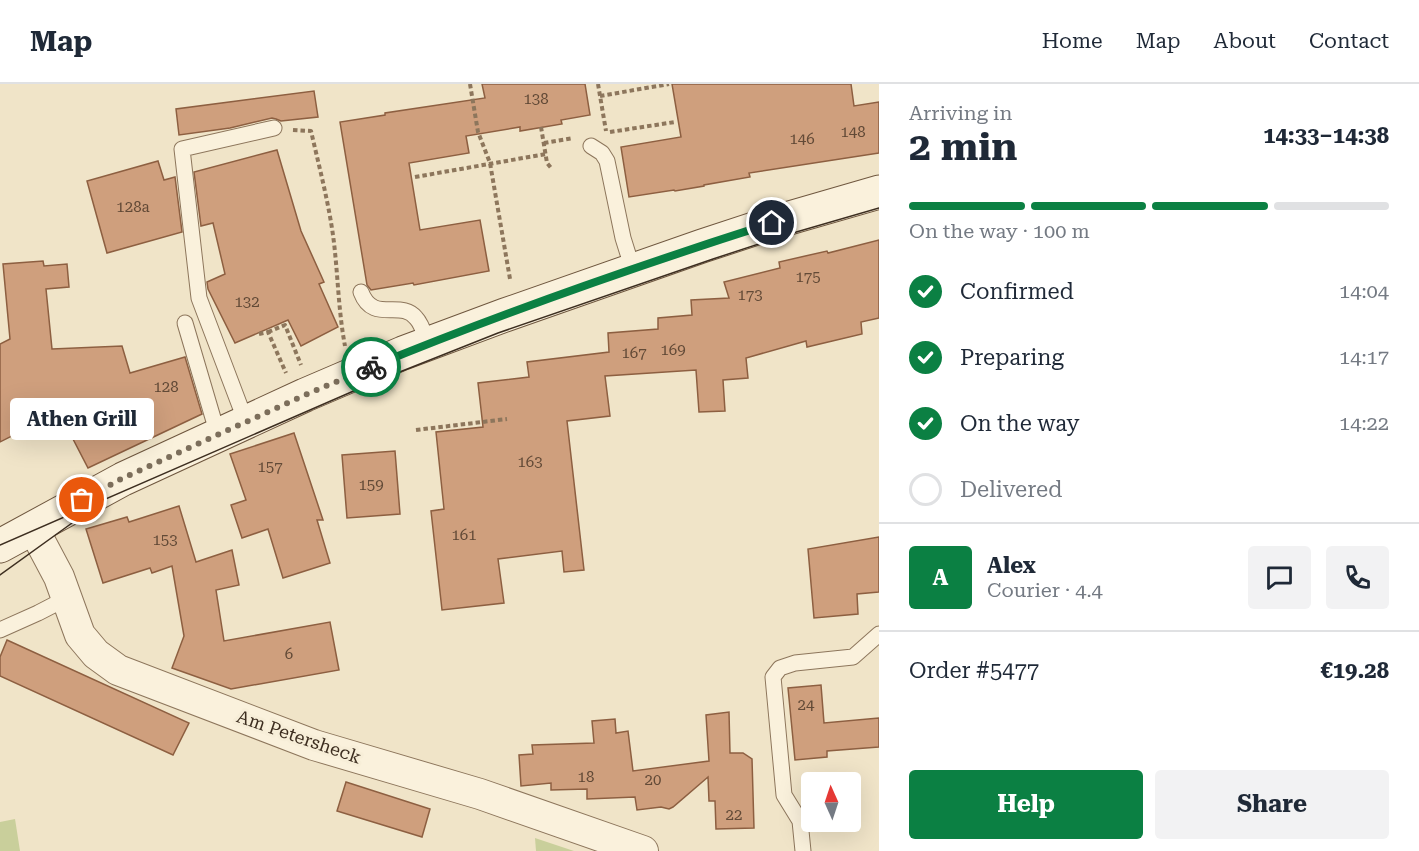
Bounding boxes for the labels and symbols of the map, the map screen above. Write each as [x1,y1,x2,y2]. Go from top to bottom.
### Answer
house number: 138 [523,90,549,108]
house number: 148 [840,123,866,141]
house number: 146 [789,130,815,148]
pin [746,197,797,248]
house number: 128a [116,198,150,216]
house number: 175 [795,268,821,286]
house number: 173 [737,286,763,304]
house number: 132 [234,293,260,311]
courier [341,337,401,397]
house number: 169 [660,341,686,359]
house number: 167 [621,344,647,362]
house number: 128 [153,378,179,396]
callout: Athen Grill [10,398,154,440]
house number: 163 [517,453,543,471]
house number: 157 [257,458,283,476]
pin [56,474,107,525]
house number: 159 [358,476,384,494]
house number: 161 [451,526,477,544]
house number: 153 [152,531,178,549]
house number: 6 [285,645,293,663]
house number: 24 [798,696,815,714]
street label: Am Petersheck [234,705,364,768]
house number: 18 [578,768,594,786]
house number: 20 [645,771,661,789]
north arrow [801,772,861,832]
house number: 22 [726,806,742,824]

